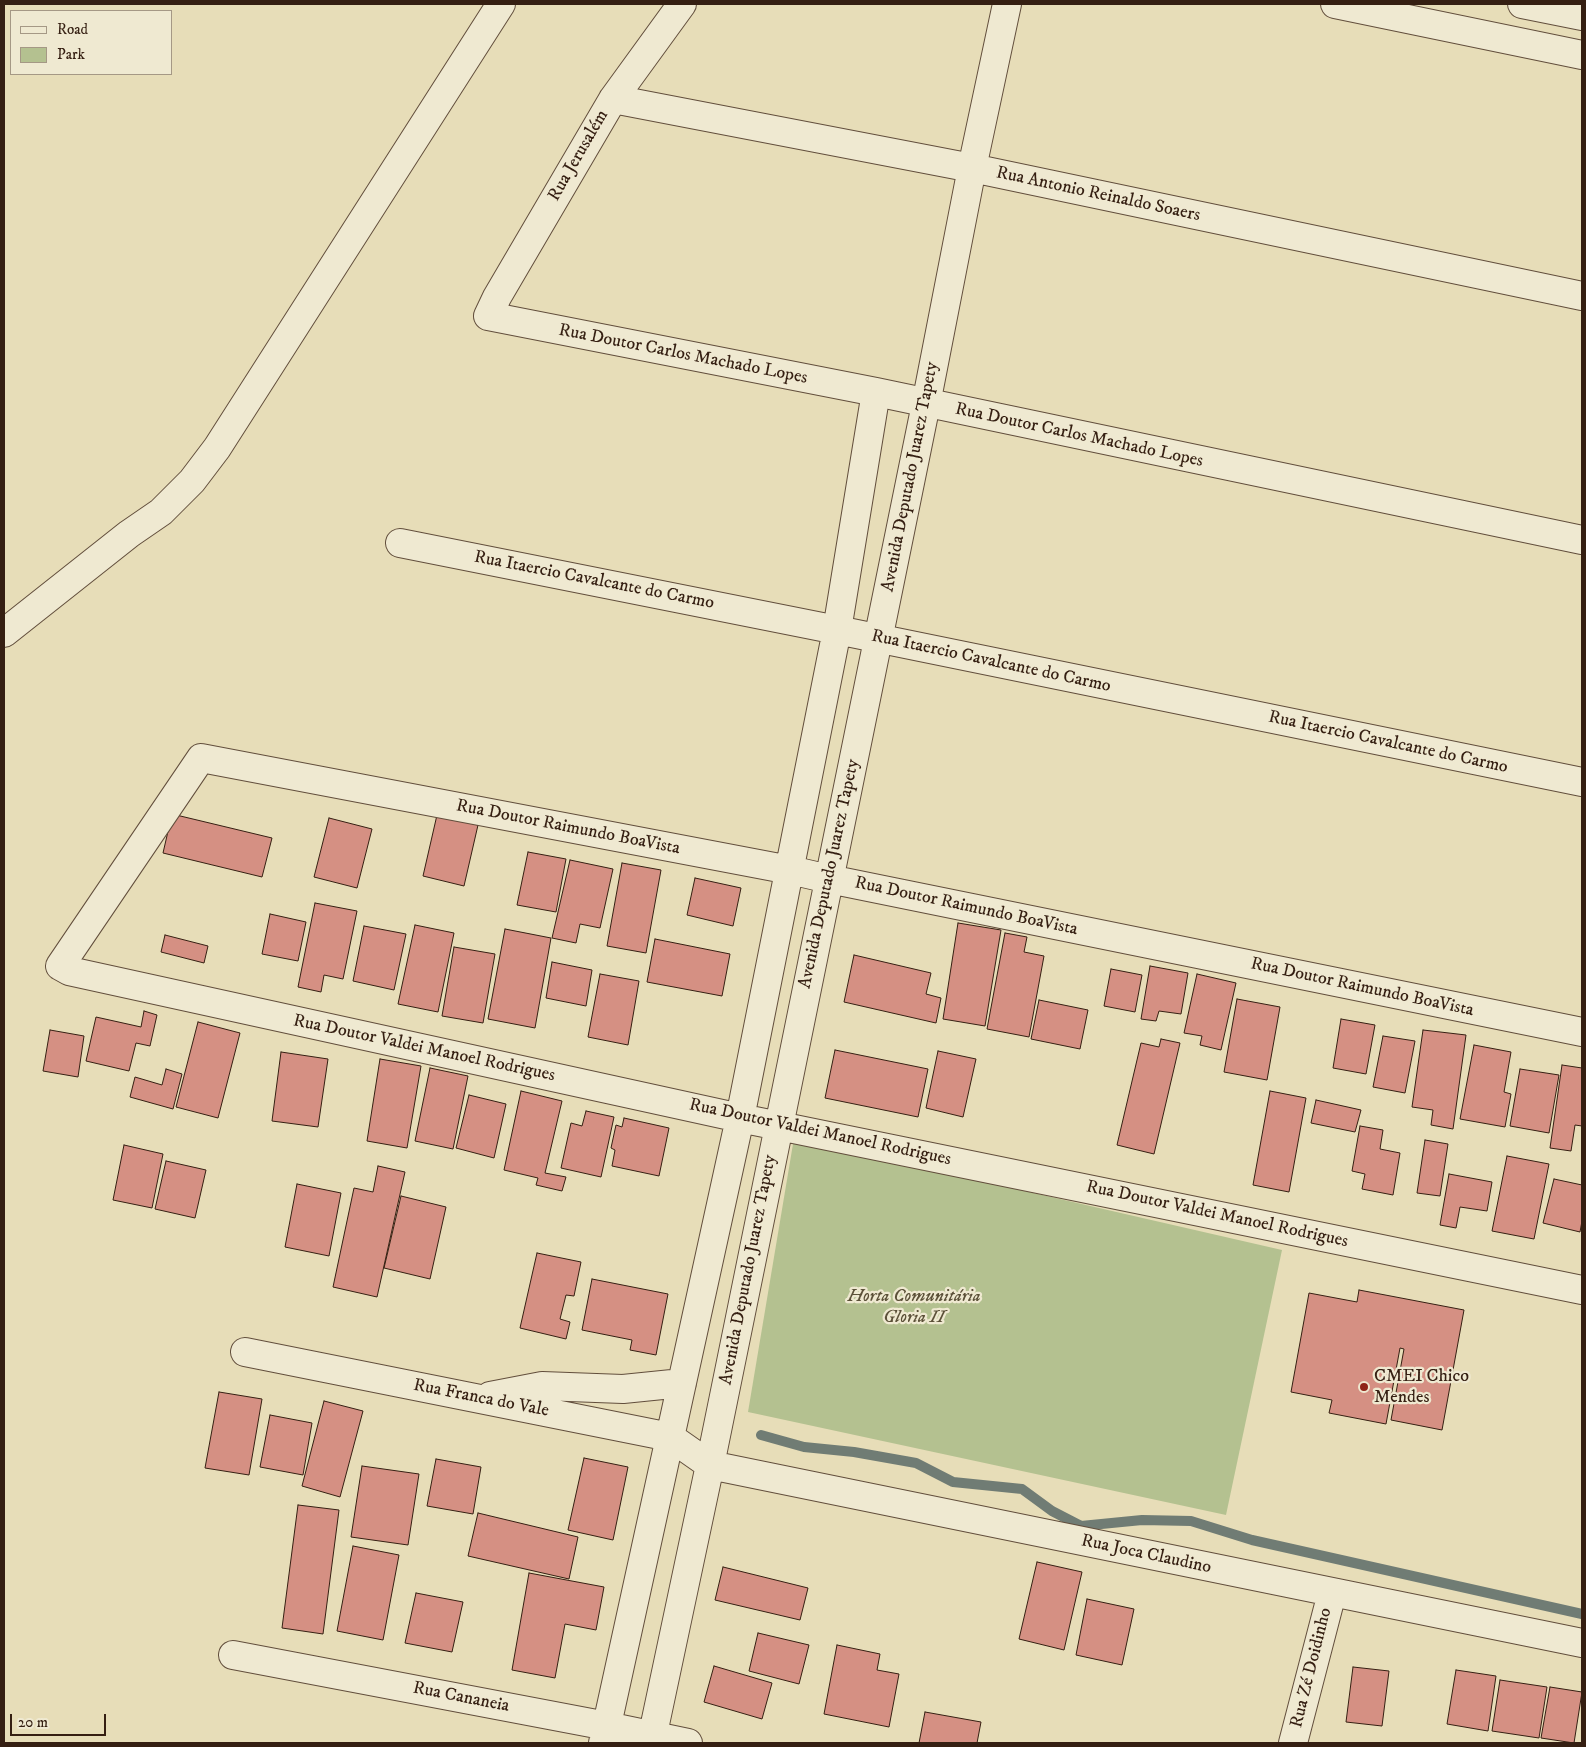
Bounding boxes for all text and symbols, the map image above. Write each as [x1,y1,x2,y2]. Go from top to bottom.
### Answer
legend [10,10,172,75]
text: Road [57,20,88,39]
text: Park [57,45,85,64]
street label: Rua Jerusalém [544,107,614,205]
street label: Rua Antonio Reinaldo Soaers [994,163,1202,227]
street label: Rua Doutor Carlos Machado Lopes [557,320,809,390]
street label: Avenida Deputado Juarez Tapety [878,360,944,594]
street label: Rua Doutor Carlos Machado Lopes [953,399,1205,473]
street label: Rua Itaercio Cavalcante do Carmo [472,547,716,615]
street label: Rua Itaercio Cavalcante do Carmo [869,626,1113,698]
street label: Rua Itaercio Cavalcante do Carmo [1266,707,1510,779]
street label: Avenida Deputado Juarez Tapety [795,757,865,991]
street label: Rua Doutor Raimundo BoaVista [454,796,682,860]
street label: Rua Doutor Raimundo BoaVista [852,873,1080,941]
street label: Rua Doutor Raimundo BoaVista [1248,954,1476,1022]
street label: Rua Doutor Valdei Manoel Rodrigues [291,1011,557,1087]
street label: Rua Doutor Valdei Manoel Rodrigues [687,1095,953,1171]
street label: Avenida Deputado Juarez Tapety [716,1153,782,1387]
street label: Rua Doutor Valdei Manoel Rodrigues [1084,1177,1350,1253]
park label: Horta Comunitária Gloria II [847,1286,981,1328]
place label: CMEI Chico Mendes [1374,1366,1469,1408]
street label: Rua Franca do Vale [411,1375,551,1423]
marker: CMEI Chico Mendes [1358,1381,1370,1393]
street label: Rua Joca Claudino [1079,1531,1213,1579]
street label: Rua Zé Doidinho [1287,1606,1337,1730]
street label: Rua Cananeia [411,1678,511,1718]
scale bar [12,1704,109,1736]
text: 20 m [18,1713,48,1732]

